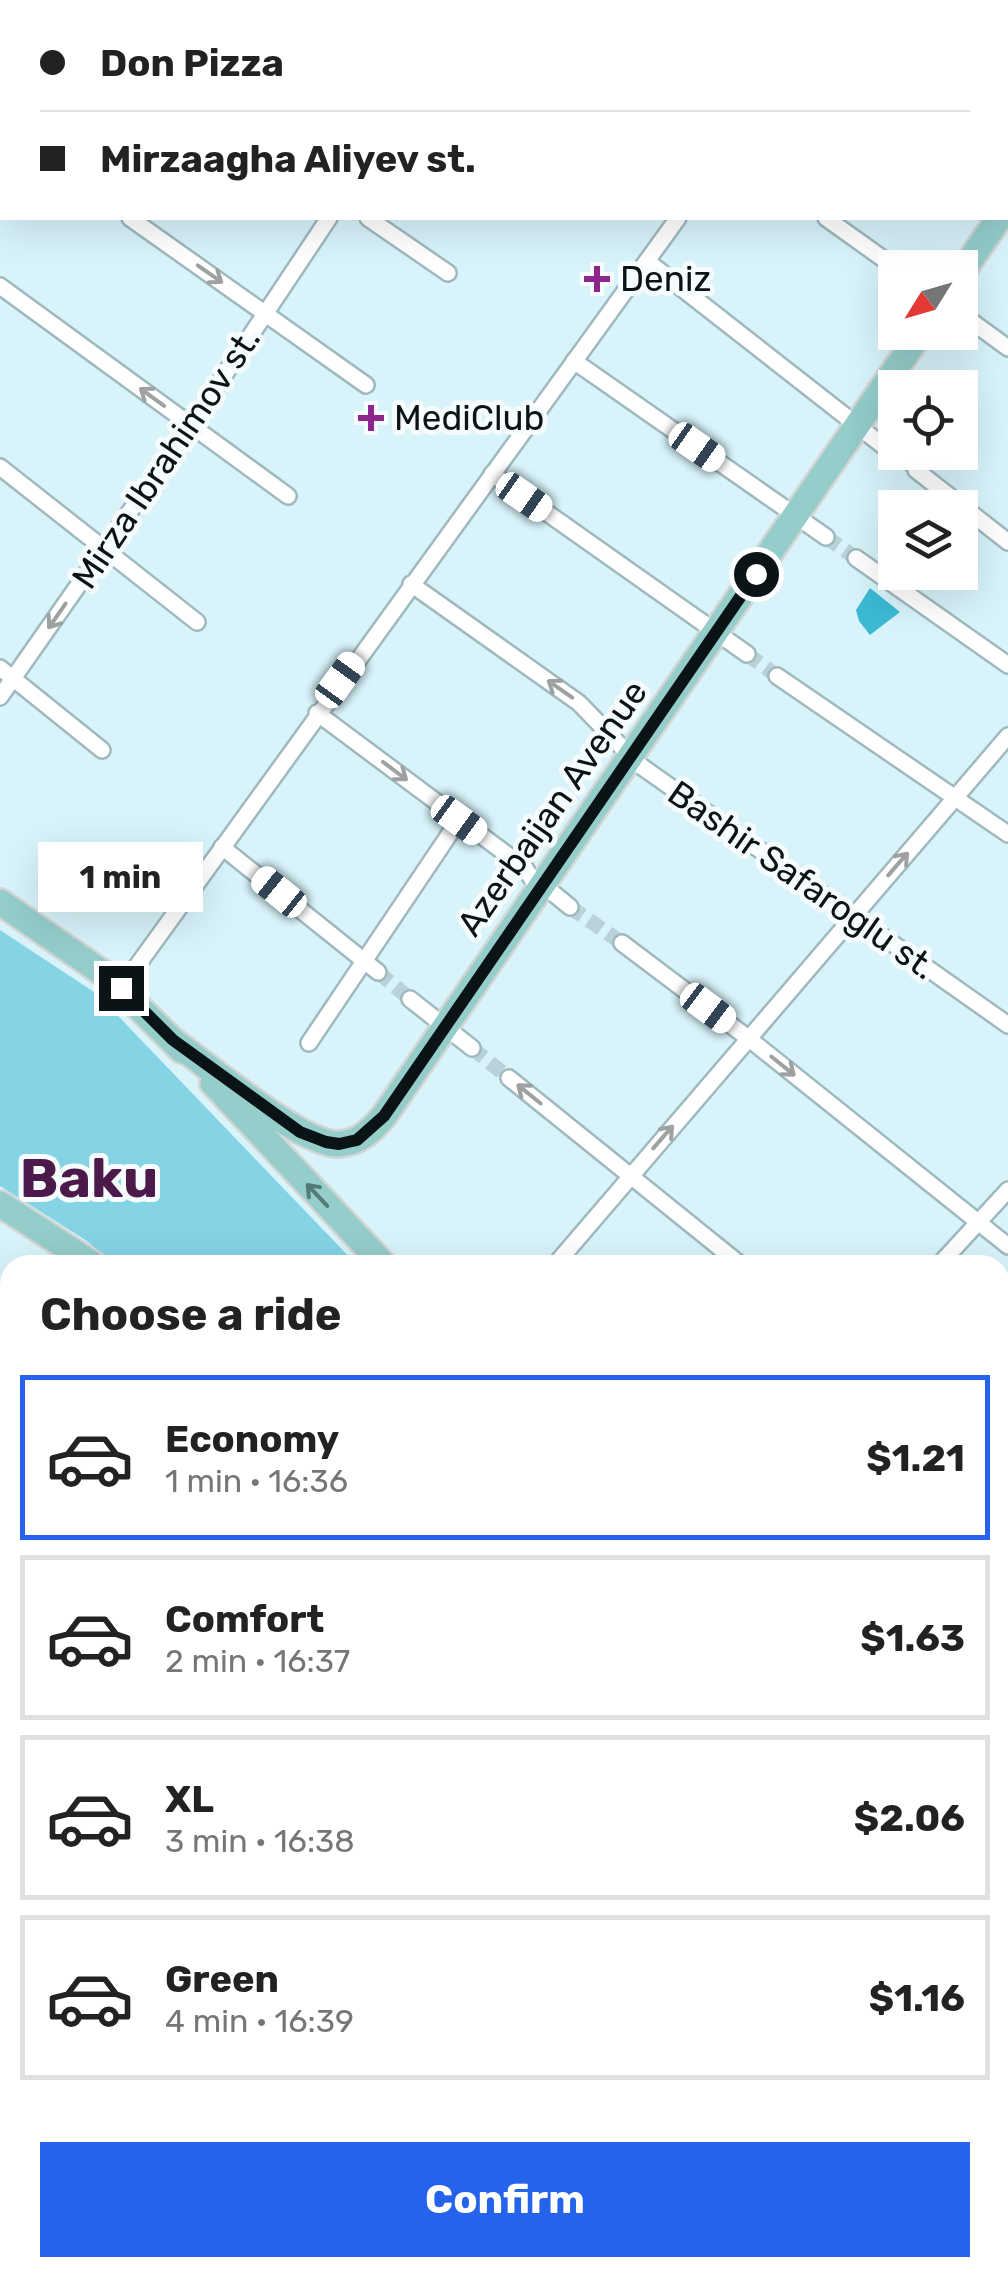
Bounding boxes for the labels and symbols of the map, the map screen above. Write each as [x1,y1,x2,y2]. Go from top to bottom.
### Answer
north arrow [878,250,978,350]
place label: Deniz [620,258,711,300]
one-way arrow [195,263,223,284]
marker: Deniz [584,266,610,292]
street label: Mirza Ibrahimov st. [63,320,269,596]
one-way arrow [139,387,166,408]
place label: MediClub [394,397,544,439]
marker: MediClub [358,405,384,431]
car [664,418,730,476]
car [491,468,557,526]
route start [734,552,779,597]
one-way arrow [47,602,68,629]
car [310,647,370,713]
street label: Azerbaijan Avenue [448,672,656,944]
one-way arrow [547,679,574,700]
one-way arrow [381,761,408,782]
street label: Bashir Safaroglu st. [660,772,944,988]
car [426,790,492,850]
callout: 1 min [38,843,204,913]
one-way arrow [886,852,909,877]
car [246,861,312,923]
route end [99,966,144,1011]
car [675,978,741,1038]
one-way arrow [769,1055,795,1077]
one-way arrow [517,1083,543,1105]
one-way arrow [651,1125,674,1150]
district label: Baku [20,1146,158,1211]
one-way arrow [305,1183,329,1207]

